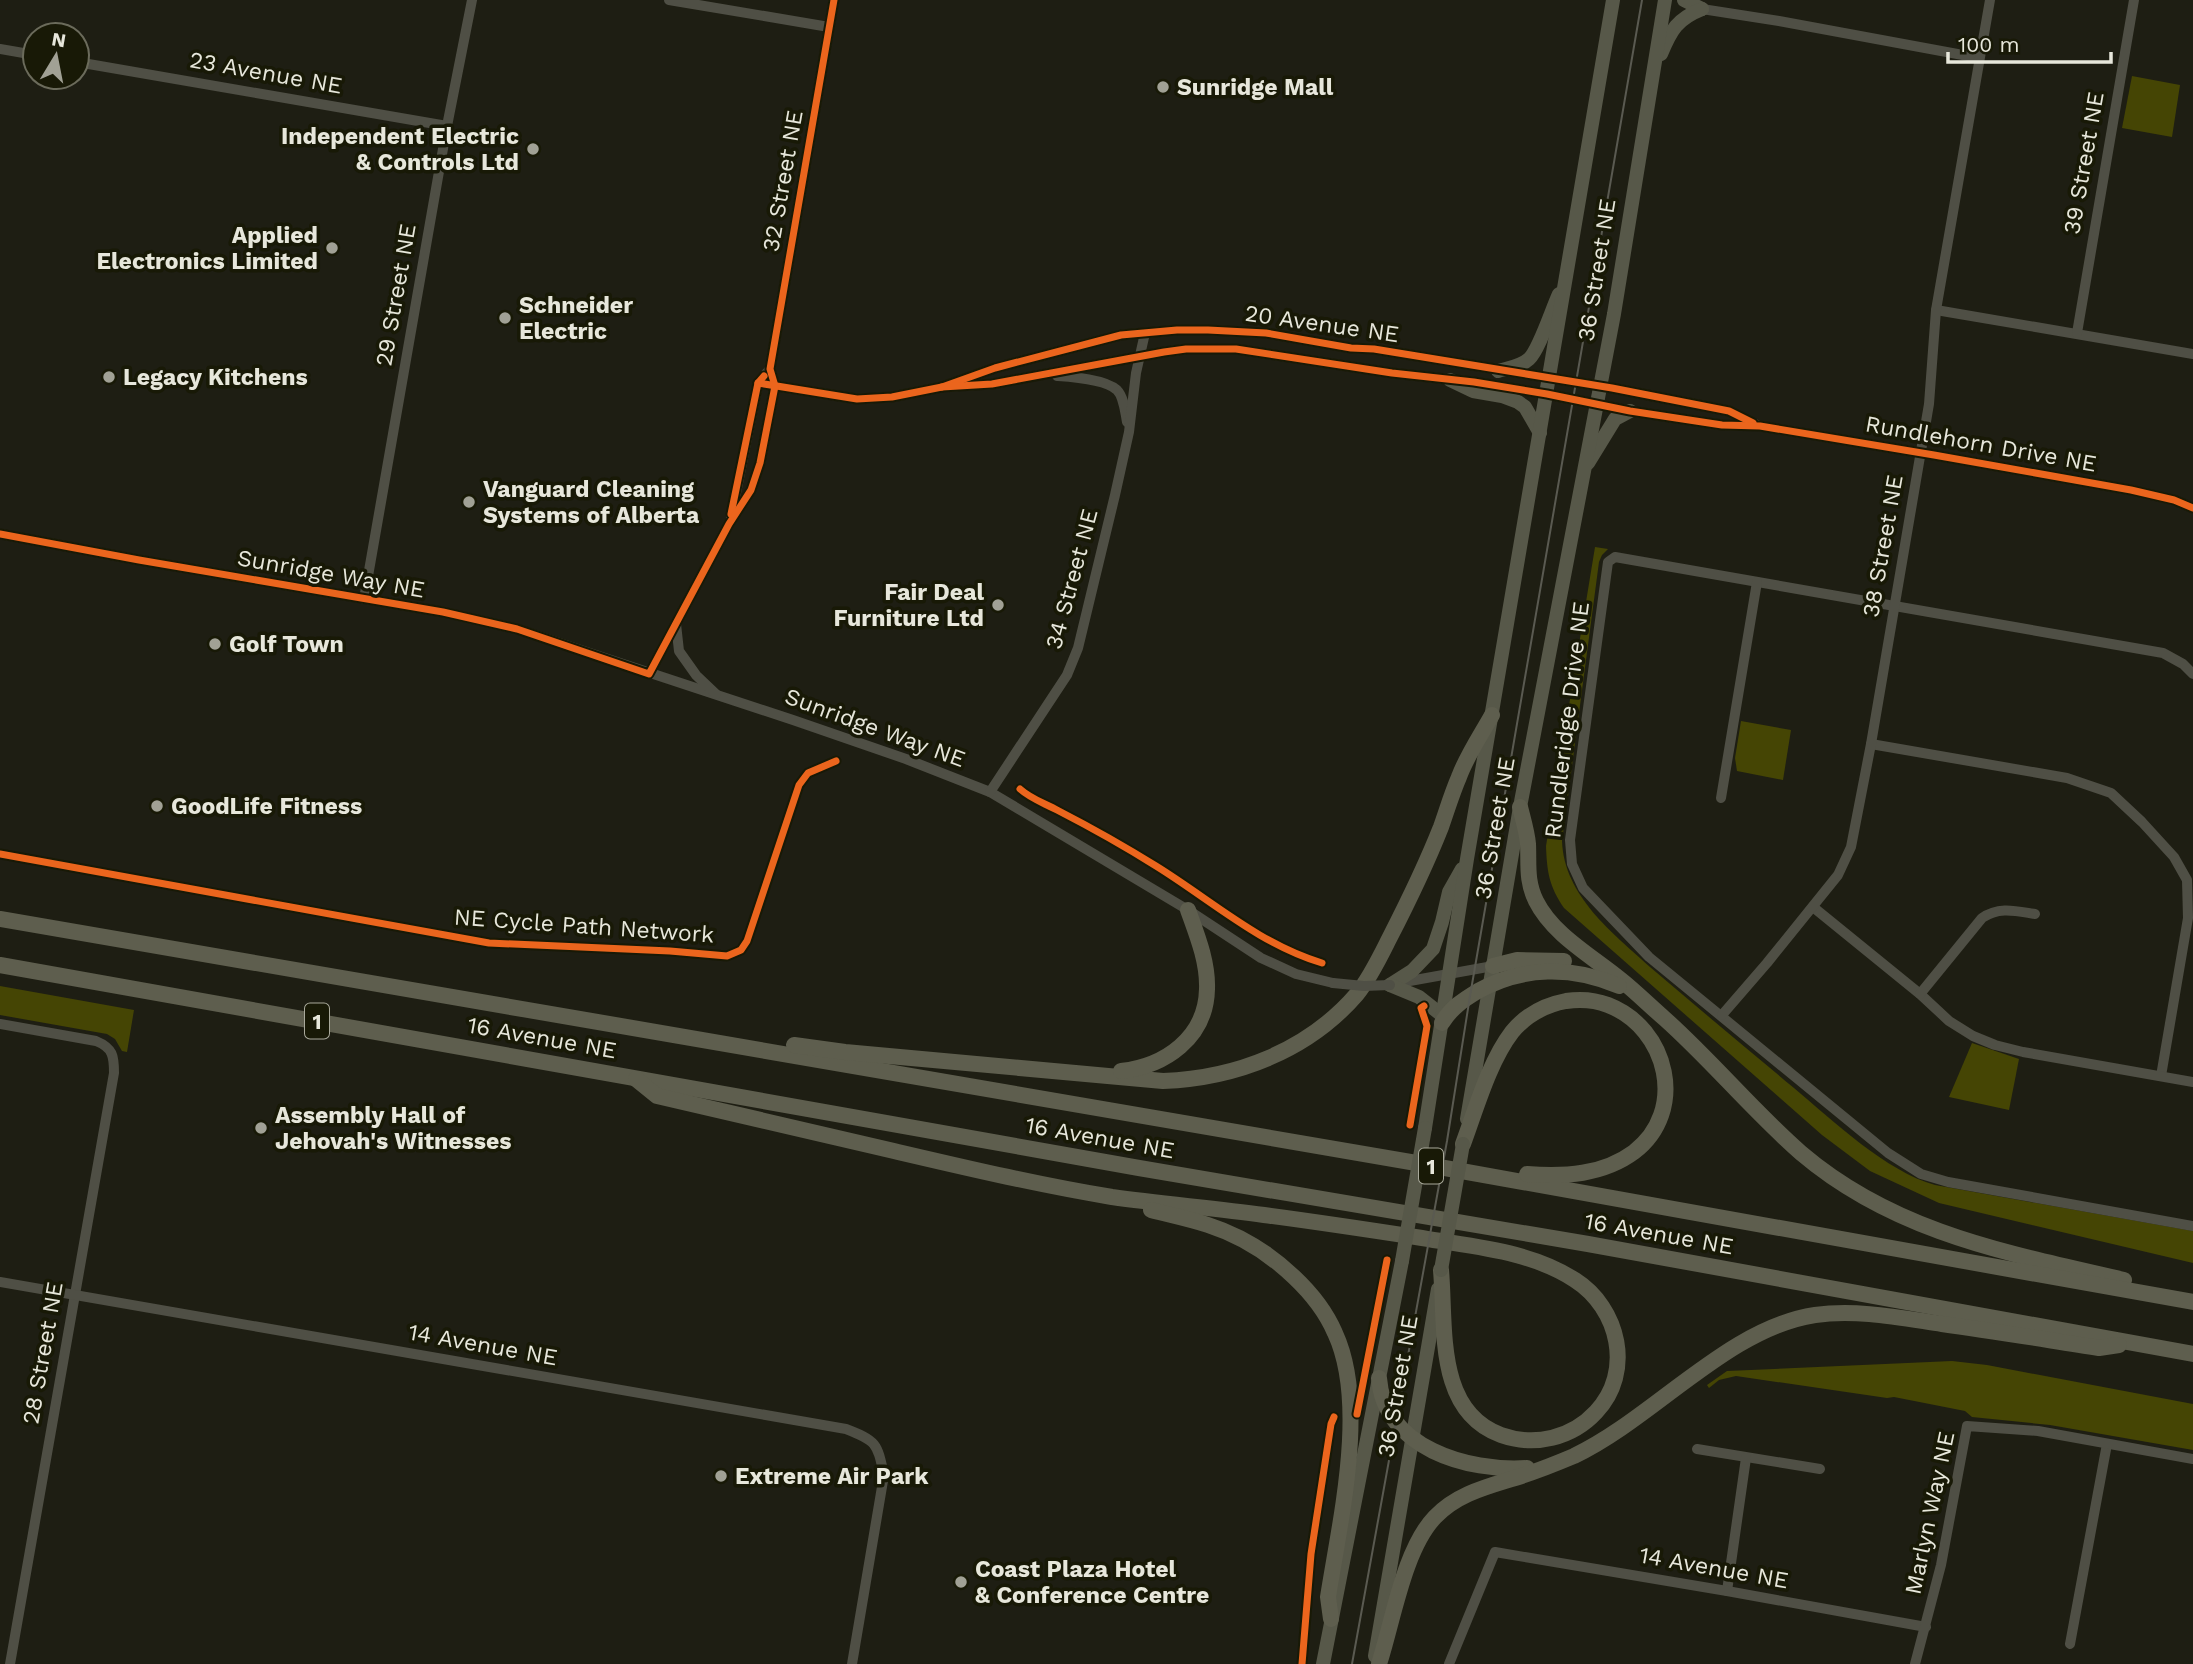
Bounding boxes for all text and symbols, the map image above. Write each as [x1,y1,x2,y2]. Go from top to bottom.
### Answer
north arrow [21,21,91,91]
scale bar [1948,21,2111,65]
text: N [50,27,68,52]
text: 100 m [1958,32,2020,57]
street label: 23 Avenue NE [188,46,344,100]
place label: Sunridge Mall [1177,74,1334,101]
marker: Sunridge Mall [1155,79,1171,95]
street label: 39 Street NE [2058,90,2110,236]
street label: 32 Street NE [757,108,809,254]
place label: Independent Electric & Controls Ltd [281,123,519,176]
marker: Independent Electric & Controls Ltd [525,141,541,157]
street label: 36 Street NE [1572,197,1622,343]
place label: Applied Electronics Limited [97,222,318,275]
street label: 29 Street NE [370,222,422,368]
marker: Applied Electronics Limited [324,240,340,256]
place label: Schneider Electric [519,292,633,345]
street label: 20 Avenue NE [1243,300,1401,348]
marker: Schneider Electric [497,310,513,326]
place label: Legacy Kitchens [123,364,308,391]
marker: Legacy Kitchens [101,369,117,385]
street label: Rundlehorn Drive NE [1863,410,2099,478]
street label: 38 Street NE [1857,473,1909,619]
place label: Vanguard Cleaning Systems of Alberta [483,476,700,529]
marker: Vanguard Cleaning Systems of Alberta [461,494,477,510]
street label: 34 Street NE [1040,506,1104,652]
street label: Sunridge Way NE [235,544,427,604]
place label: Fair Deal Furniture Ltd [833,579,984,632]
marker: Fair Deal Furniture Ltd [990,597,1006,613]
street label: Rundleridge Drive NE [1539,600,1595,840]
place label: Golf Town [229,631,344,658]
marker: Golf Town [207,636,223,652]
street label: Sunridge Way NE [781,683,969,773]
street label: 36 Street NE [1469,755,1521,901]
place label: GoodLife Fitness [171,793,362,820]
marker: GoodLife Fitness [149,798,165,814]
street label: NE Cycle Path Network [453,903,715,949]
road number: 1 [305,1004,329,1038]
street label: 16 Avenue NE [465,1012,619,1064]
place label: Assembly Hall of Jehovah's Witnesses [275,1102,512,1155]
street label: 16 Avenue NE [1023,1112,1177,1164]
marker: Assembly Hall of Jehovah's Witnesses [253,1120,269,1136]
road number: 1 [1419,1148,1443,1184]
street label: 16 Avenue NE [1582,1208,1736,1260]
street label: 28 Street NE [17,1280,69,1426]
street label: 36 Street NE [1372,1313,1424,1459]
street label: 14 Avenue NE [406,1319,560,1371]
street label: Marlyn Way NE [1900,1429,1960,1597]
place label: Extreme Air Park [735,1463,929,1490]
marker: Extreme Air Park [713,1468,729,1484]
street label: 14 Avenue NE [1637,1542,1791,1594]
place label: Coast Plaza Hotel & Conference Centre [975,1556,1209,1609]
marker: Coast Plaza Hotel & Conference Centre [953,1574,969,1590]

